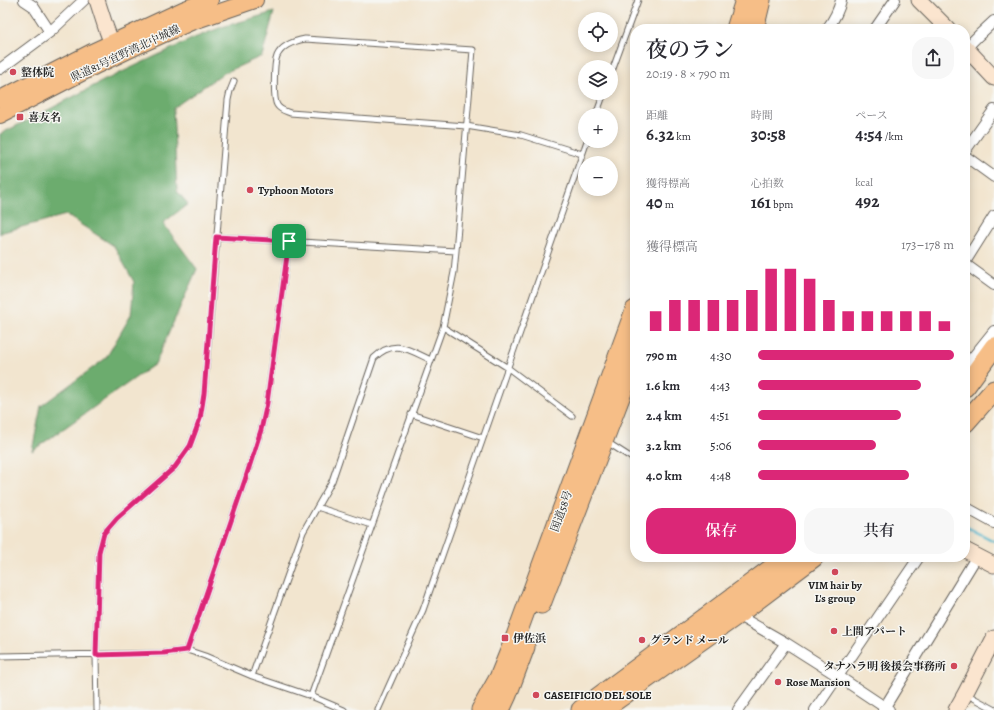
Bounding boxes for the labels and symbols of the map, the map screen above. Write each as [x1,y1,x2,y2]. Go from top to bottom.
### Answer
street label: 県道81号宜野湾北中城線 [68,21,182,85]
place label: 整体院 [21,65,54,80]
marker: 整体院 [8,67,18,77]
place label: 喜友名 [28,110,61,125]
marker: 喜友名 [15,112,25,122]
place label: Typhoon Motors [258,183,334,198]
marker: Typhoon Motors [245,185,255,195]
pin [272,224,306,258]
street label: 国道58号 [547,488,576,534]
marker: VIM hair by L's group [830,567,840,577]
place label: VIM hair by L's group [807,578,863,606]
place label: 上間アパート [842,624,907,639]
marker: 上間アパート [829,626,839,636]
place label: 伊佐浜 [513,631,546,646]
marker: 伊佐浜 [500,633,510,643]
place label: グランド メール [650,633,729,648]
marker: グランド メール [637,635,647,645]
place label: タナハラ明 後援会事務所 [824,659,946,674]
marker: タナハラ明 後援会事務所 [949,661,959,671]
place label: Rose Mansion [786,675,850,690]
marker: Rose Mansion [773,677,783,687]
place label: CASEIFICIO DEL SOLE [544,688,652,703]
marker: CASEIFICIO DEL SOLE [531,690,541,700]

